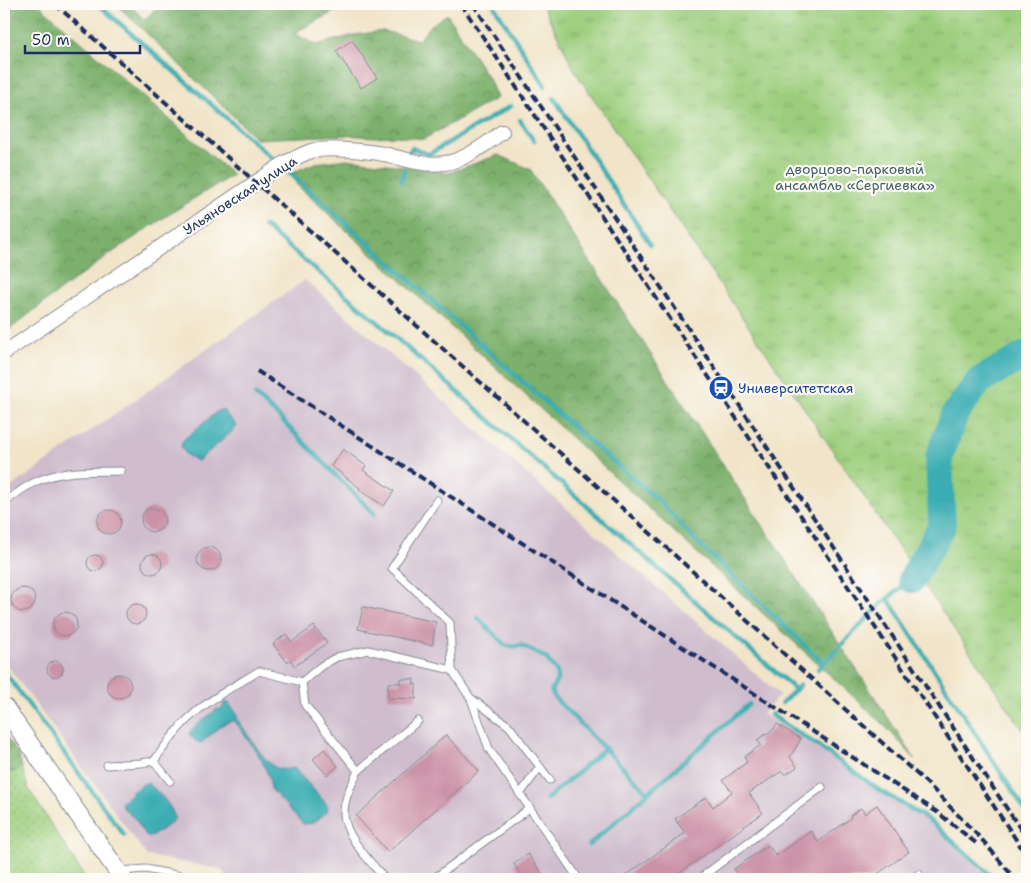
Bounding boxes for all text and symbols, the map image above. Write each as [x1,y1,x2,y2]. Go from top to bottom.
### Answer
scale bar [25,22,140,54]
text: 50 m [32,30,70,50]
street label: Ульяновская улица [180,151,301,239]
park label: дворцово-парковый ансамбль «Сергиевка» [775,160,935,194]
station icon: Университетская [708,375,734,401]
place label: Университетская [738,379,853,397]

